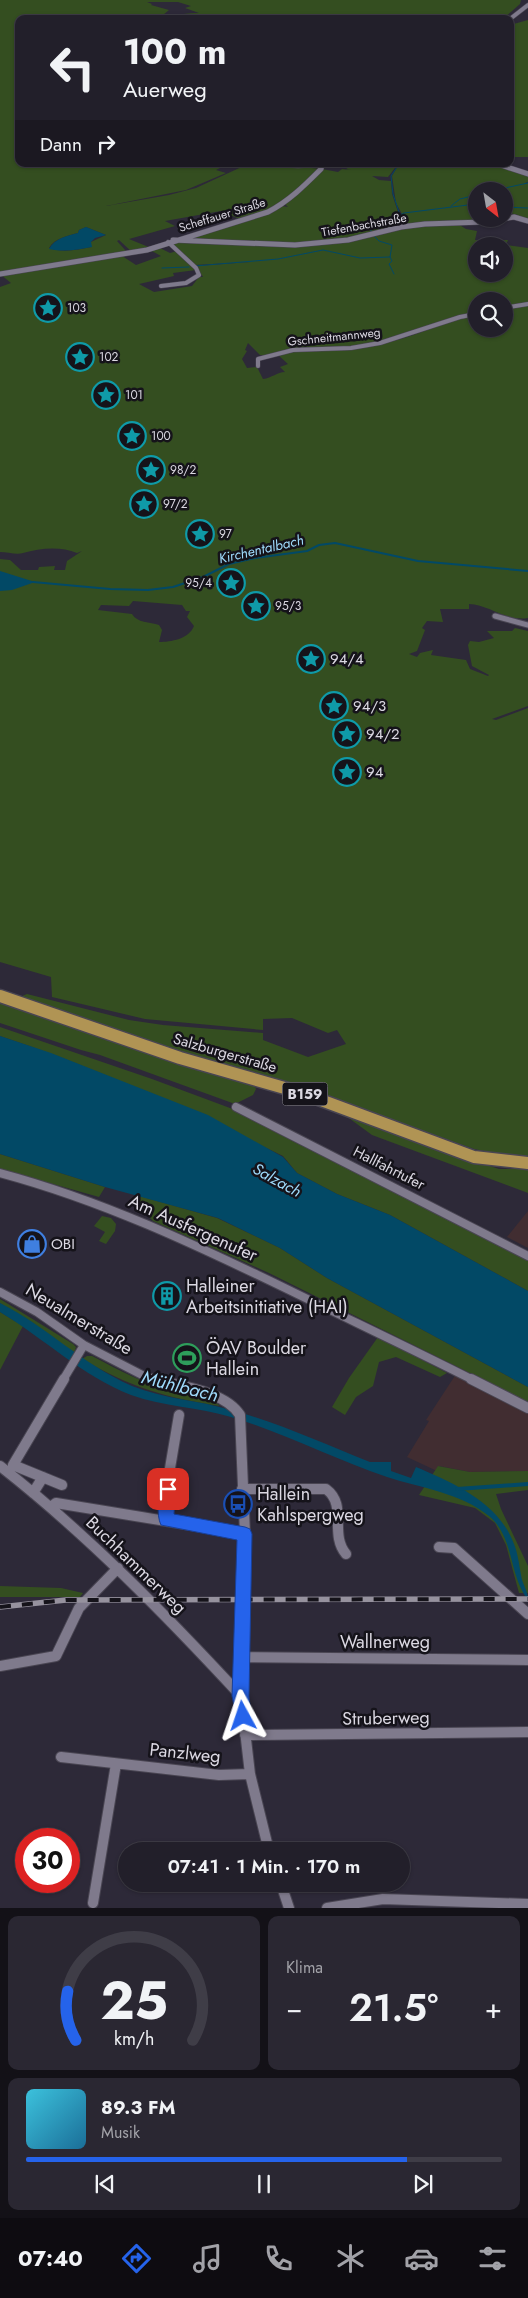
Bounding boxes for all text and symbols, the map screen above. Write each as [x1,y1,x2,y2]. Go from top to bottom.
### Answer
text: 100 m [123,27,226,77]
icon: left [40,35,105,100]
text: Auerweg [123,73,207,105]
icon: right [92,130,120,158]
text: Dann [40,131,82,158]
north arrow [468,182,512,228]
map controls [468,182,513,337]
street label: Scheffauer Straße [176,193,268,237]
street label: Tiefenbachstraße [320,209,408,241]
button: sound [468,237,513,282]
button: search [468,292,513,337]
place icon: 103 [33,293,63,323]
place label: 103 [67,299,87,317]
street label: Gschneitmannweg [287,323,381,351]
place icon: 102 [65,342,95,372]
place label: 102 [99,348,119,366]
place icon: 101 [91,380,121,410]
place label: 101 [125,386,143,404]
place icon: 100 [117,421,147,451]
place label: 100 [151,427,171,445]
place icon: 98/2 [136,455,166,485]
place label: 98/2 [170,461,196,479]
place icon: 97/2 [129,489,159,519]
place label: 97/2 [163,495,188,513]
place icon: 97 [185,519,215,549]
place label: 97 [219,525,233,543]
water label: Kirchentalbach [217,530,305,568]
place icon: 95/4 [216,568,246,598]
place label: 95/4 [185,574,212,592]
place icon: 95/3 [241,591,271,621]
place label: 95/3 [275,597,302,615]
place icon: 94/4 [296,644,326,674]
place label: 94/4 [330,648,364,670]
place icon: 94/3 [319,691,349,721]
place label: 94/3 [353,695,386,717]
place icon: 94/2 [332,719,362,749]
place label: 94/2 [366,723,400,745]
place icon: 94 [332,757,362,787]
place label: 94 [366,761,384,783]
street label: Salzburgerstraße [171,1028,280,1078]
road number: B159 [282,1082,328,1106]
street label: Hallfahrtufer [349,1140,429,1196]
water label: Salzach [248,1157,306,1203]
street label: Am Ausfergenufer [124,1188,262,1268]
shop icon: OBI [17,1229,47,1259]
place label: OBI [51,1233,75,1255]
place label: Halleiner Arbeitsinitiative (HAI) [186,1273,348,1320]
street label: Neualmerstraße [21,1277,137,1361]
building icon: Halleiner Arbeitsinitiative (HAI) [152,1281,182,1311]
place label: ÖAV Boulder Hallein [206,1335,307,1382]
sports icon: ÖAV Boulder Hallein [172,1343,202,1373]
water label: Mühlbach [139,1363,221,1409]
pin [147,1468,189,1510]
icon: arrive [154,1475,182,1503]
place label: Hallein Kahlspergweg [257,1481,364,1528]
bus stop icon: Hallein Kahlspergweg [223,1489,253,1519]
street label: Buchhammerweg [80,1510,192,1620]
street label: Wallnerweg [340,1629,430,1655]
position arrow [216,1689,268,1741]
street label: Struberweg [342,1704,430,1732]
street label: Panzlweg [148,1736,222,1770]
speed limit sign: 30 [15,1828,80,1893]
text: 07:41 · 1 Min. · 170 m [168,1853,360,1880]
text: Klima [286,1956,323,1979]
text: 25 [100,1963,168,2039]
text: 21.5° [349,1980,438,2035]
text: − [286,1988,303,2029]
text: + [485,1988,502,2029]
text: km/h [114,2026,154,2052]
text: 89.3 FM [101,2094,175,2121]
text: Musik [101,2121,140,2144]
icon: previous [91,2170,119,2198]
icon: pause [250,2170,278,2198]
icon: next [409,2170,437,2198]
icon: directions [119,2241,154,2276]
icon: music [190,2241,225,2276]
icon: phone [261,2241,296,2276]
icon: climate [333,2241,368,2276]
icon: car [404,2241,439,2276]
icon: filters [475,2241,510,2276]
text: 07:40 [18,2242,83,2274]

